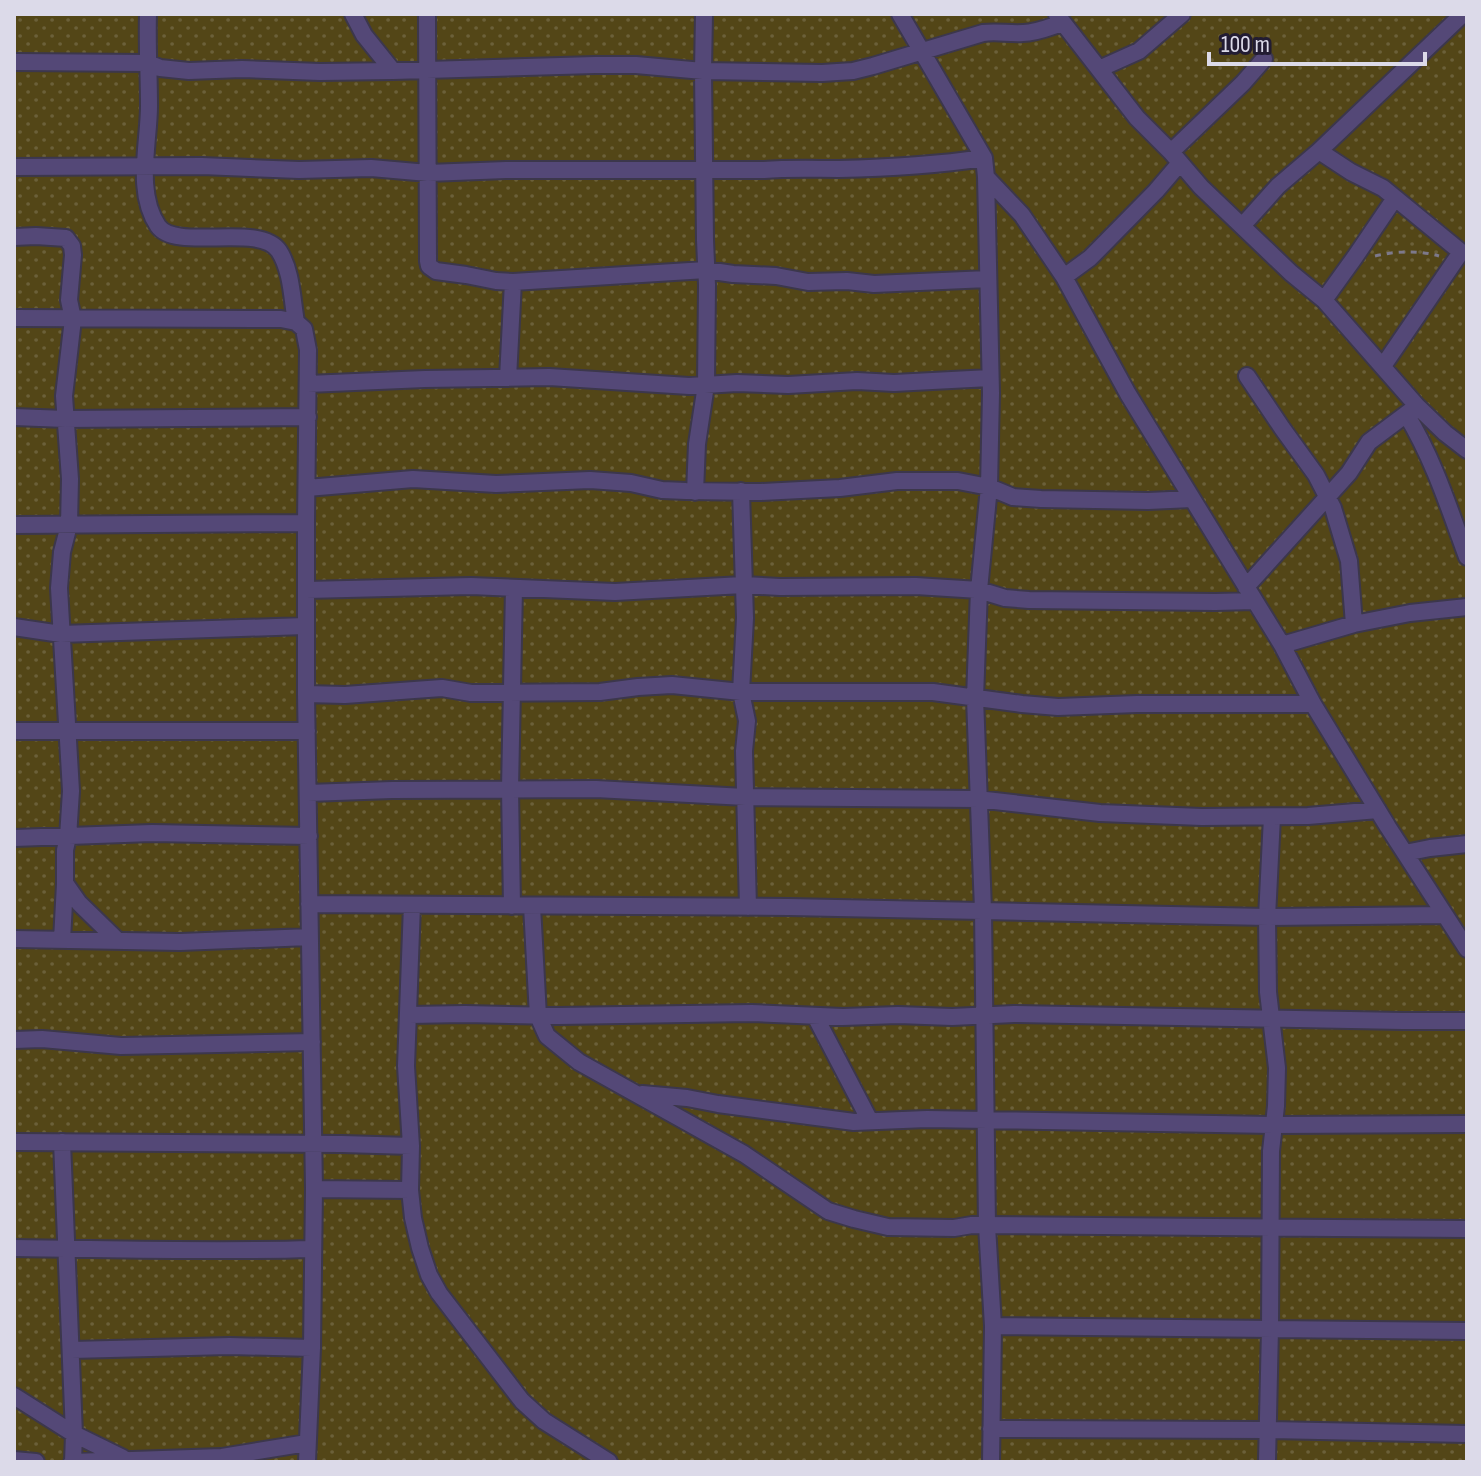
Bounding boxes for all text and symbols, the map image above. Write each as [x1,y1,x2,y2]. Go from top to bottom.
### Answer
scale bar [1209,16,1425,66]
text: 100 m [1221,30,1270,59]

